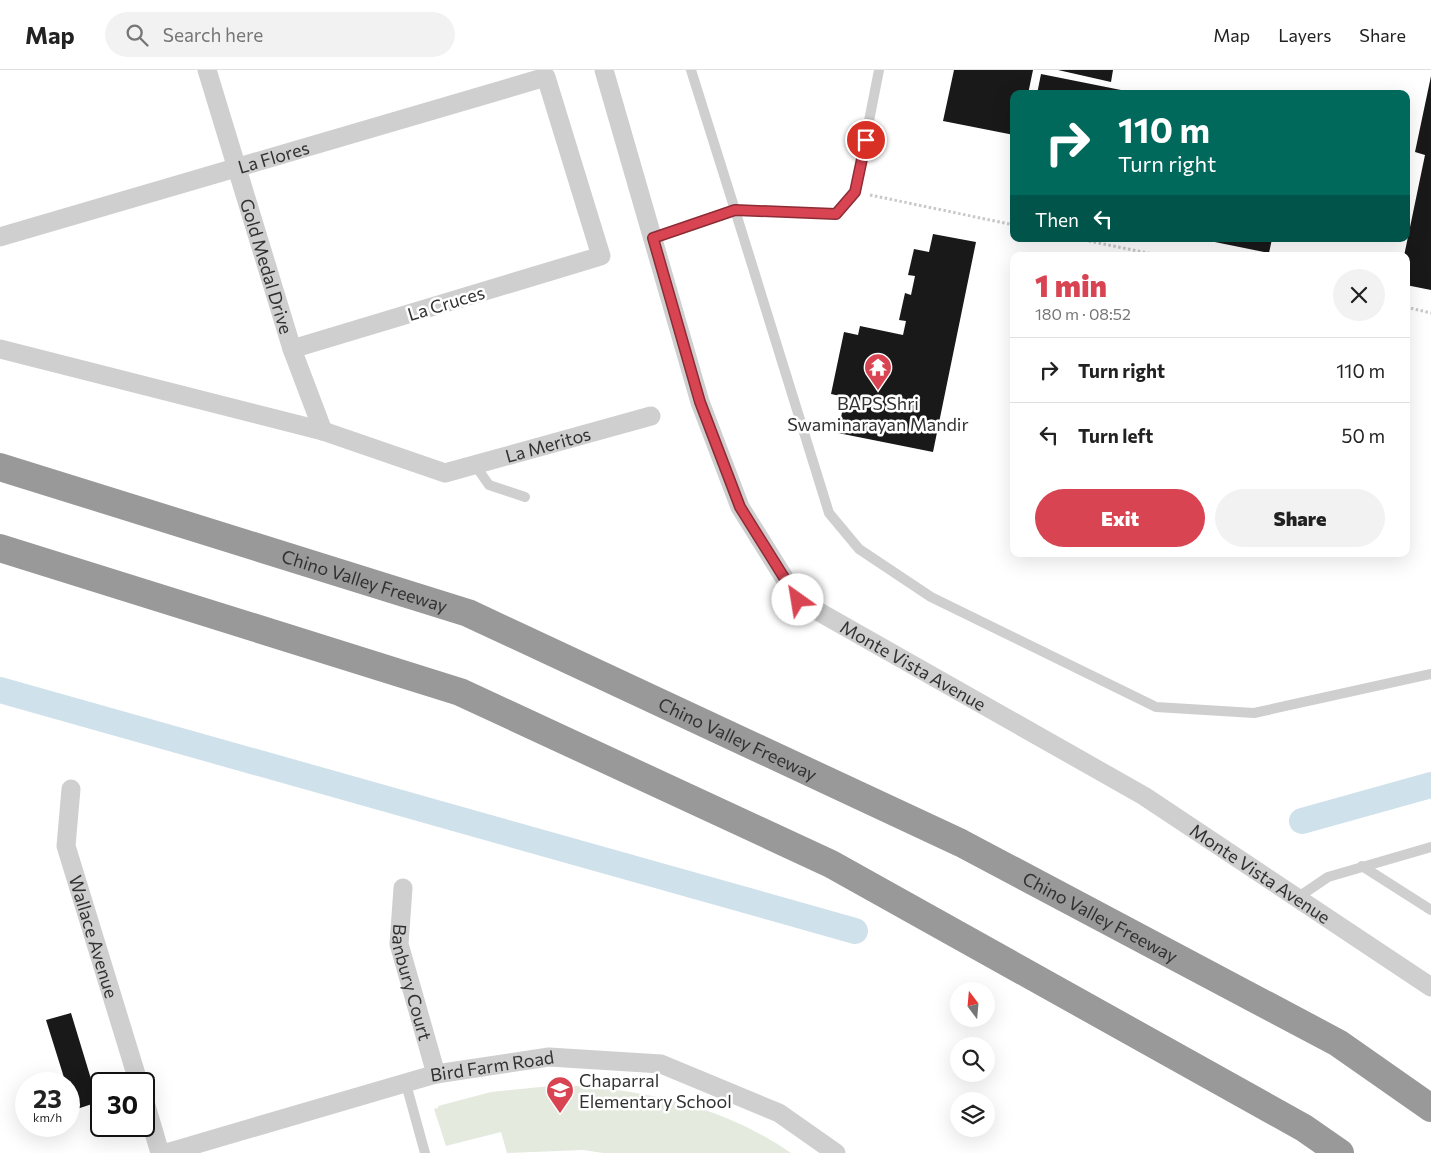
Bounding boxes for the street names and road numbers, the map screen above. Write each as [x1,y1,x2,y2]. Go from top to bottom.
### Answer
street label: La Flores [235,136,312,178]
street label: Gold Medal Drive [236,196,298,336]
street label: La Cruces [405,281,487,325]
street label: La Meritos [503,422,593,467]
street label: Chino Valley Freeway [279,545,450,617]
street label: Monte Vista Avenue [836,615,990,715]
street label: Chino Valley Freeway [655,692,821,785]
street label: Monte Vista Avenue [1186,819,1335,928]
street label: Chino Valley Freeway [1019,867,1182,967]
street label: Wallace Avenue [65,873,123,1001]
street label: Banbury Court [388,923,437,1043]
street label: Bird Farm Road [429,1045,555,1086]

